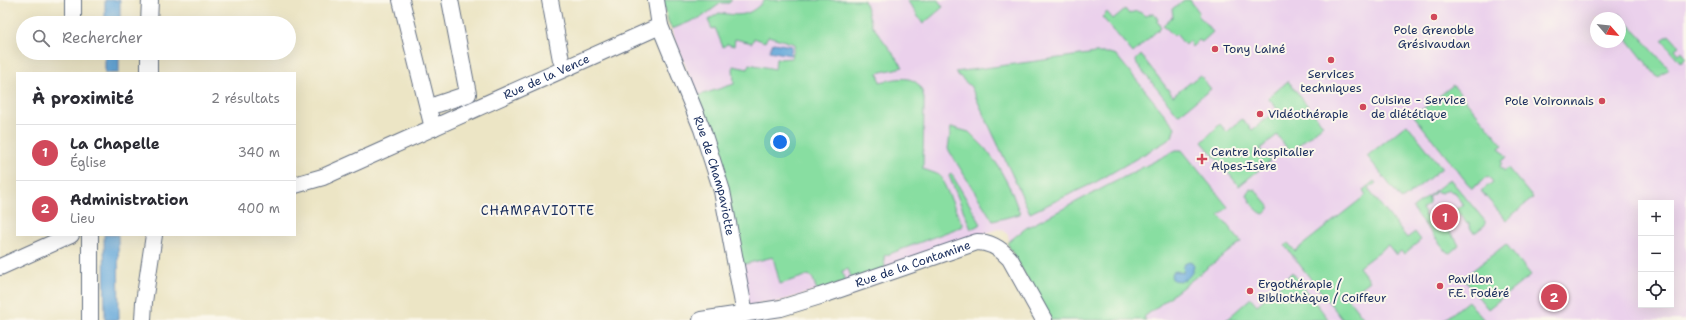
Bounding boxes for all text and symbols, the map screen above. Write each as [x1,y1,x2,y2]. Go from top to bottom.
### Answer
marker: Pole Grenoble Grésivaudan [1429,12,1439,22]
north arrow [1590,12,1626,48]
search box [16,16,296,60]
place label: Pole Grenoble Grésivaudan [1394,22,1475,52]
icon: search [30,27,52,49]
text: Rechercher [62,28,143,48]
place label: Tony Lainé [1223,41,1286,57]
marker: Tony Lainé [1210,44,1220,54]
street label: Rue de la Vence [501,50,592,103]
marker: Services techniques [1326,55,1336,65]
place label: Services techniques [1300,66,1362,96]
text: À proximité [32,87,134,109]
text: 2 résultats [211,90,280,107]
place label: Cuisine - Service de diététique [1371,92,1466,122]
place label: Pole Voironnais [1505,93,1594,109]
marker: Pole Voironnais [1597,96,1607,106]
marker: Cuisine - Service de diététique [1358,102,1368,112]
place label: Vidéothérapie [1268,106,1349,122]
marker: Vidéothérapie [1255,109,1265,119]
street label: Rue de Champaviotte [690,114,738,237]
your location [770,132,790,152]
text: La Chapelle [70,134,160,154]
text: 1 [42,144,48,161]
text: 340 m [238,144,280,161]
place label: Centre hospitalier Alpes-Isère [1211,144,1315,174]
marker: Centre hospitalier Alpes-Isère [1196,153,1208,165]
text: Église [70,154,106,171]
text: Administration [70,190,188,210]
text: 2 [40,200,50,217]
text: 400 m [237,200,280,217]
map controls [1638,200,1674,308]
button: + [1638,200,1674,236]
district label: CHAMPAVIOTTE [481,202,595,219]
pin: 1 [1432,202,1458,232]
text: Lieu [70,210,95,227]
button: − [1638,236,1674,272]
street label: Rue de la Contamine [853,237,973,291]
place label: Pavillon F.E. Fodéré [1448,271,1510,301]
button: locate [1638,272,1674,308]
place label: Ergothérapie / Bibliothèque / Coiffeur [1258,276,1387,306]
marker: Pavillon F.E. Fodéré [1435,281,1445,291]
pin: 2 [1541,282,1567,312]
marker: Ergothérapie / Bibliothèque / Coiffeur [1245,286,1255,296]

